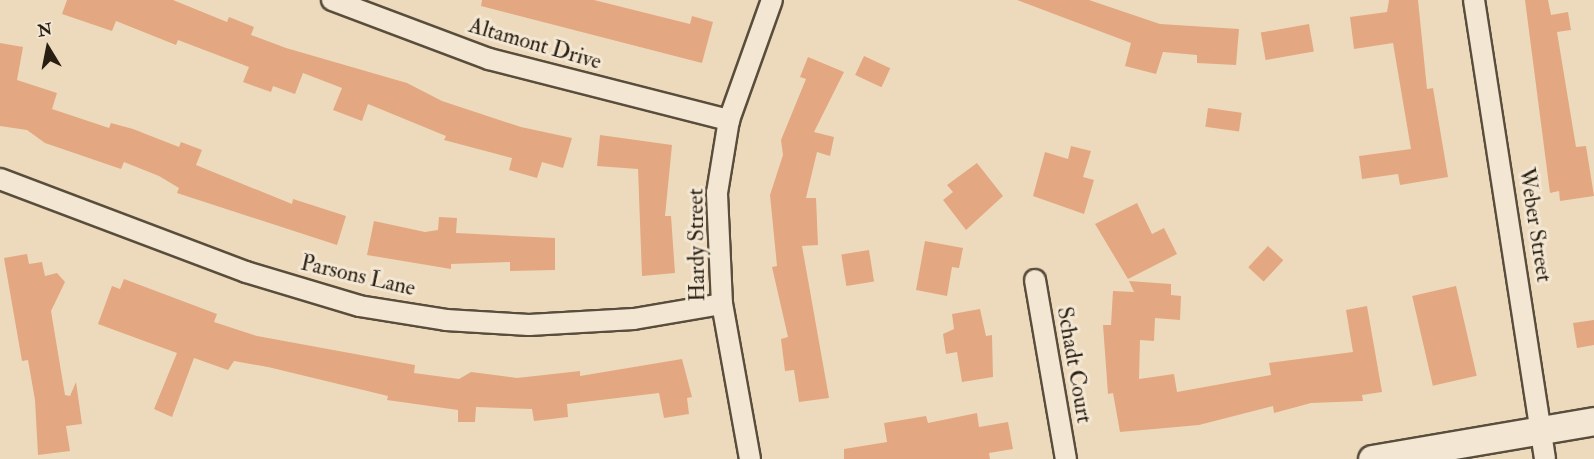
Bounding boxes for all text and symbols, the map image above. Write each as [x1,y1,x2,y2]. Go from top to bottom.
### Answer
street label: Altamont Drive [466,12,604,76]
north arrow [18,18,78,78]
text: N [36,19,54,41]
street label: Weber Street [1513,166,1557,284]
street label: Hardy Street [683,188,711,302]
street label: Parsons Lane [298,250,418,302]
street label: Schadt Court [1051,305,1097,425]

